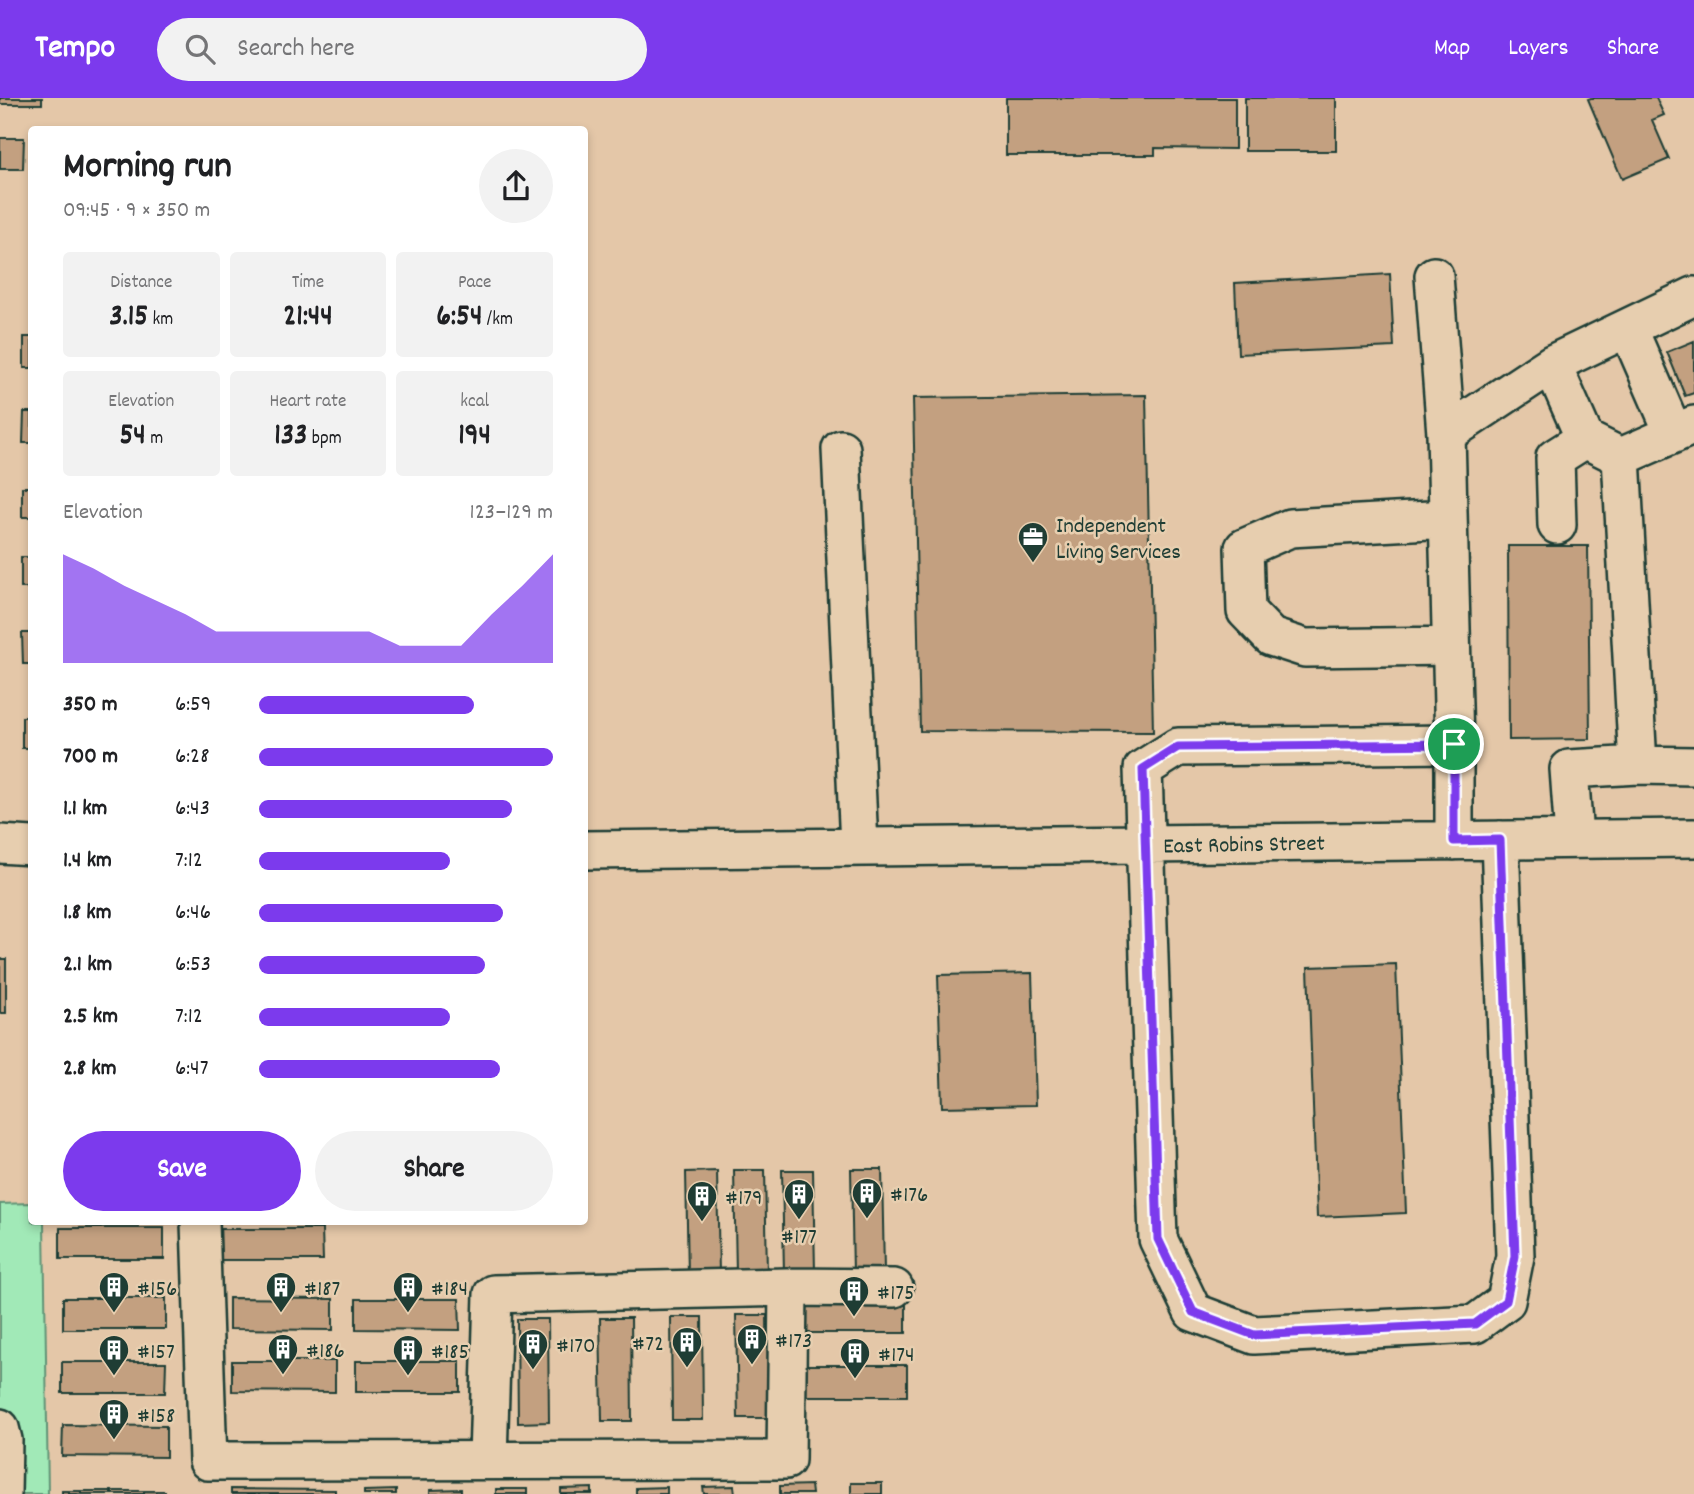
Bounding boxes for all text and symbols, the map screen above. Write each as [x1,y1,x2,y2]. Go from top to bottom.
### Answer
search box [157,18,647,81]
text: Tempo [35,26,115,73]
icon: search [181,30,219,68]
text: Search here [237,31,355,68]
text: Map [1434,32,1470,66]
text: Layers [1508,32,1569,66]
text: Share [1607,32,1659,66]
text: Morning run [63,141,232,196]
button: share [479,149,553,223]
text: 09:45 · 9 × 350 m [63,195,210,228]
text: Distance [110,270,172,297]
text: Time [292,270,324,297]
text: Pace [458,270,491,297]
text: 3.15 [109,297,148,340]
text: 21:44 [283,297,333,340]
text: 6:54 [436,297,482,340]
text: km [148,307,173,334]
text: /km [482,307,513,334]
text: Elevation [108,389,174,416]
text: Heart rate [270,389,346,416]
text: kcal [460,389,489,416]
text: 54 [119,416,146,459]
text: 133 [274,416,307,459]
text: 194 [458,416,491,459]
text: m [146,426,163,453]
text: bpm [307,426,342,453]
text: Elevation [63,497,143,530]
text: 123–129 m [470,497,553,530]
place label: Independent Living Services [1056,511,1181,570]
office icon: Independent Living Services [1016,520,1050,564]
text: 350 m [63,689,117,722]
text: 6:59 [175,689,211,722]
pin [1424,714,1484,774]
icon: arrive [1435,725,1473,763]
text: 700 m [63,741,118,774]
text: 6:28 [175,741,209,774]
text: 1.1 km [63,793,107,826]
text: 6:43 [175,793,210,826]
street label: East Robins Street [1163,829,1325,864]
text: 1.4 km [63,845,112,878]
text: 7:12 [175,845,203,878]
text: 1.8 km [63,897,112,930]
text: 6:46 [175,897,211,930]
text: 2.1 km [63,949,112,982]
text: 6:53 [175,949,211,982]
text: 2.5 km [63,1001,118,1034]
text: 7:12 [175,1001,203,1034]
text: 2.8 km [63,1053,117,1086]
text: 6:47 [175,1053,208,1086]
button: Save [63,1131,301,1211]
button: Share [315,1131,553,1211]
building icon: #176 [850,1176,884,1220]
building icon: #177 [782,1177,816,1221]
building icon: #179 [685,1179,719,1223]
place label: #176 [890,1180,928,1213]
place label: #179 [725,1183,763,1216]
place label: #177 [781,1222,817,1255]
building icon: #156 [97,1270,131,1314]
building icon: #187 [264,1270,298,1314]
building icon: #184 [391,1270,425,1314]
place label: #156 [137,1274,177,1307]
place label: #187 [304,1274,340,1307]
place label: #184 [431,1274,468,1307]
building icon: #175 [837,1274,871,1318]
place label: #175 [877,1278,915,1311]
building icon: #173 [735,1322,769,1366]
building icon: #72 [670,1325,704,1369]
place label: #173 [775,1326,812,1359]
building icon: #170 [516,1327,550,1371]
place label: #72 [632,1329,664,1362]
place label: #170 [556,1331,596,1364]
building icon: #186 [266,1332,300,1376]
building icon: #157 [97,1333,131,1377]
building icon: #185 [391,1333,425,1377]
place label: #186 [306,1336,345,1369]
building icon: #174 [838,1336,872,1380]
place label: #157 [137,1337,175,1370]
place label: #185 [431,1337,469,1370]
place label: #174 [878,1340,915,1373]
building icon: #158 [97,1397,131,1441]
place label: #158 [137,1401,175,1434]

